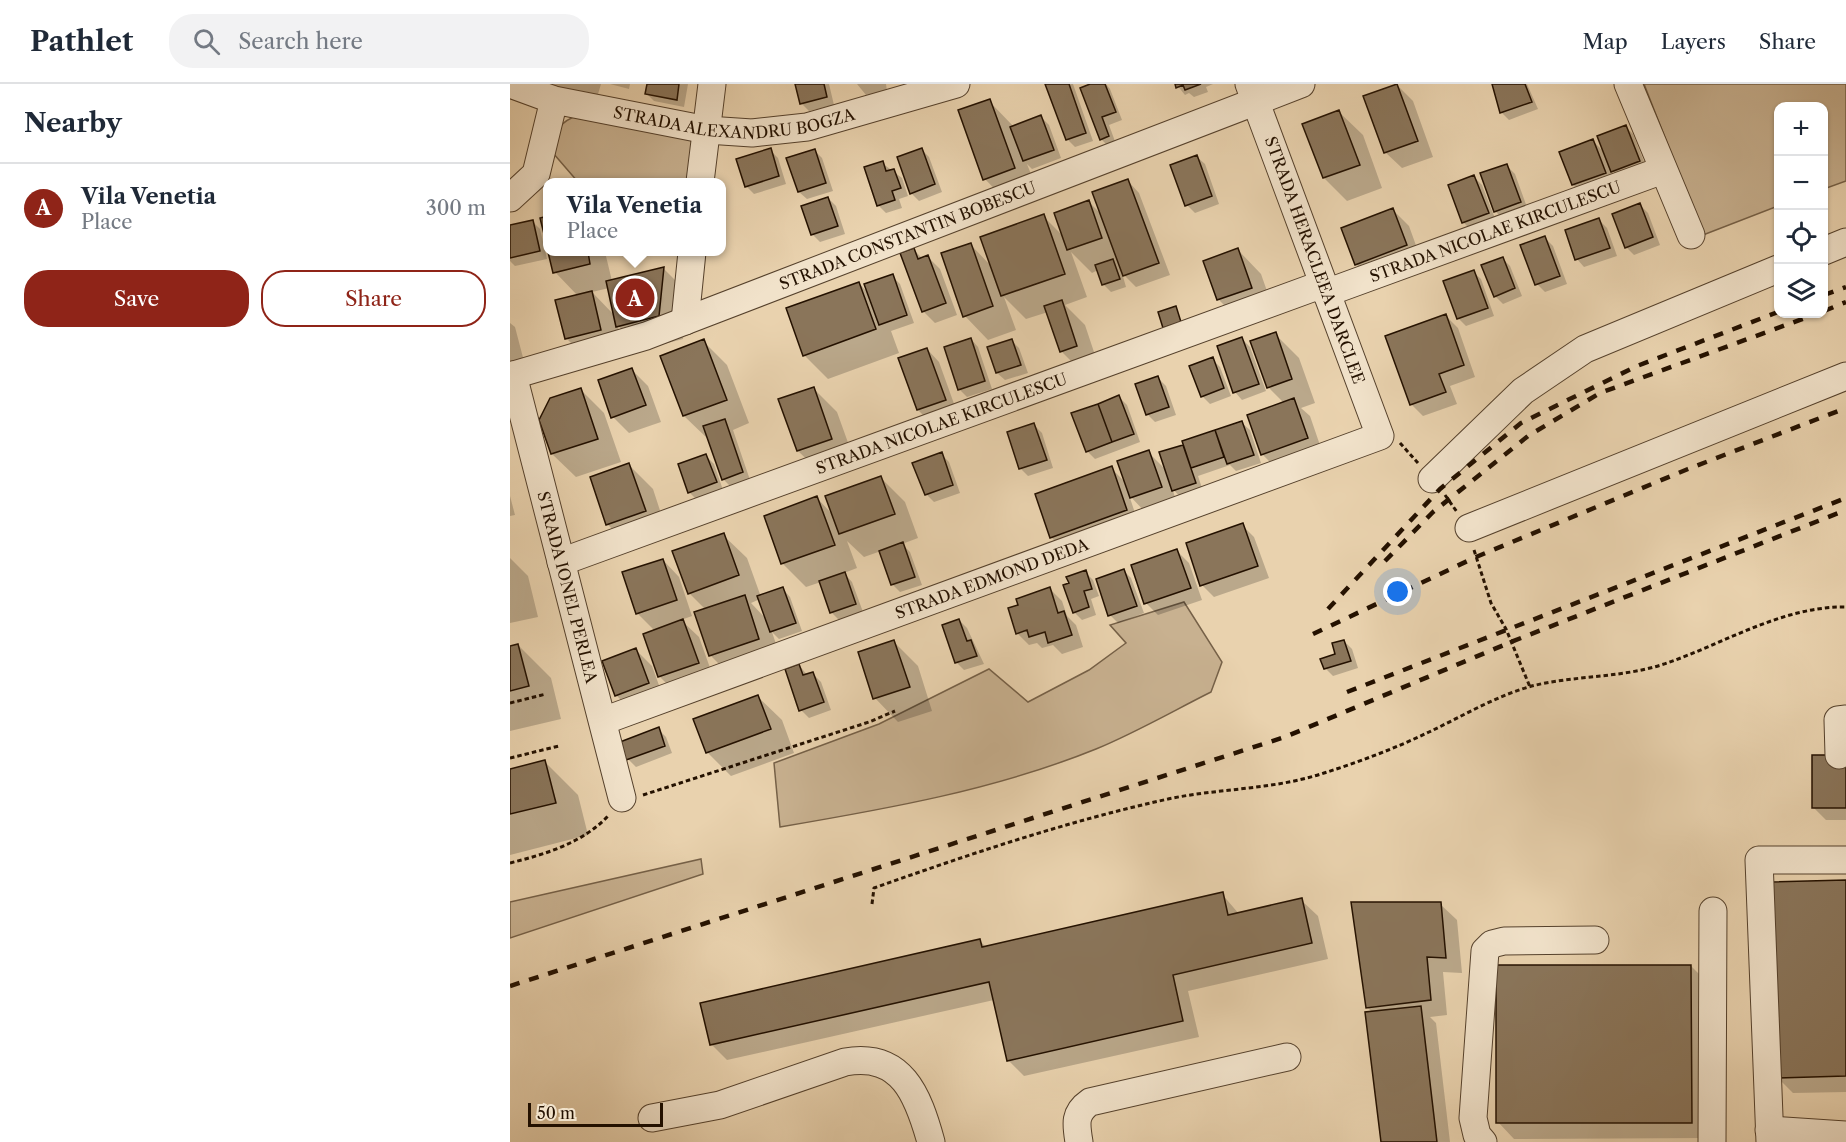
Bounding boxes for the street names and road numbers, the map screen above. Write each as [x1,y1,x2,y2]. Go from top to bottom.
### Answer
street label: STRADA ALEXANDRU BOGZA [612,102,858,143]
street label: STRADA HERACLEEA DARCLEE [1261,133,1369,387]
street label: STRADA NICOLAE KIRCULESCU [1367,176,1623,286]
street label: STRADA CONSTANTIN BOBESCU [776,177,1039,294]
street label: STRADA NICOLAE KIRCULESCU [813,368,1070,478]
street label: STRADA IONEL PERLEA [533,489,602,686]
street label: STRADA EDMOND DEDA [892,533,1092,623]

